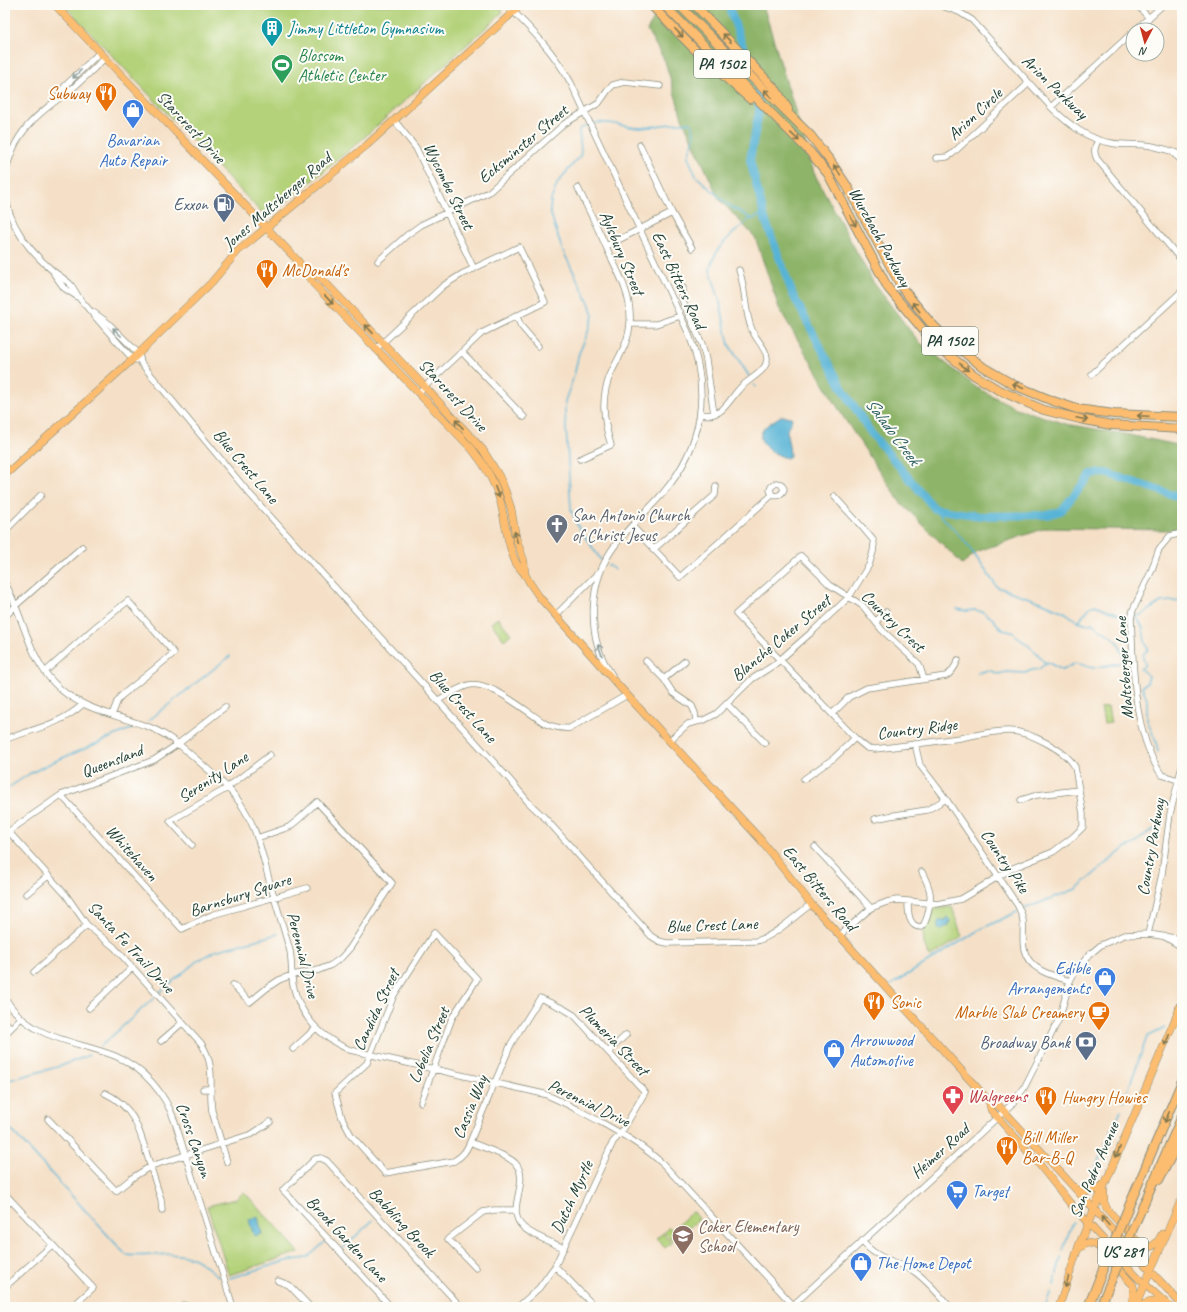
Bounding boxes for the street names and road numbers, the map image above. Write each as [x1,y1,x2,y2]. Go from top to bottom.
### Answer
road number: PA 1502 [694,50,750,78]
street label: Arion Parkway [1017,50,1093,125]
street label: Arion Circle [943,82,1008,145]
street label: Starcrest Drive [152,86,231,169]
street label: Ecksminster Street [474,99,574,188]
street label: Wycombe Street [419,139,480,235]
street label: Jones Maltsberger Road [217,146,338,255]
street label: Wurzbach Parkway [844,184,917,292]
street label: Aylsbury Street [595,208,650,300]
street label: East Bitters Road [647,228,712,334]
road number: PA 1502 [922,327,978,355]
street label: Starcrest Drive [414,354,493,437]
street label: Blue Crest Lane [209,424,284,509]
street label: Country Crest [857,585,931,658]
street label: Blanche Coker Street [727,589,837,686]
street label: Maltsberger Lane [1110,615,1138,720]
street label: Blue Crest Lane [425,665,502,748]
street label: Country Ridge [876,714,960,744]
street label: Queensland [78,739,149,782]
street label: Serenity Lane [174,746,253,807]
street label: Country Parkway [1132,796,1170,897]
street label: Whitehaven [101,821,163,886]
street label: Country Pike [976,825,1035,898]
street label: East Bitters Road [778,841,863,937]
street label: Barnsbury Square [187,868,295,921]
street label: Santa Fe Trail Drive [83,897,180,998]
street label: Perennial Drive [282,910,324,1002]
street label: Blue Crest Lane [666,913,759,937]
street label: Candida Street [348,964,405,1054]
street label: Plumeria Street [575,1000,655,1082]
street label: Lobelia Street [404,1002,455,1086]
street label: Cassia Way [448,1071,493,1142]
street label: Perennial Drive [545,1074,634,1132]
street label: Cross Canyon [171,1100,217,1182]
street label: San Pedro Avenue [1064,1117,1124,1221]
street label: Heimer Road [906,1118,976,1183]
street label: Dutch Myrtle [546,1156,599,1237]
street label: Babbling Brook [364,1183,441,1263]
street label: Brook Garden Lane [302,1192,393,1287]
road number: US 281 [1098,1238,1148,1266]

